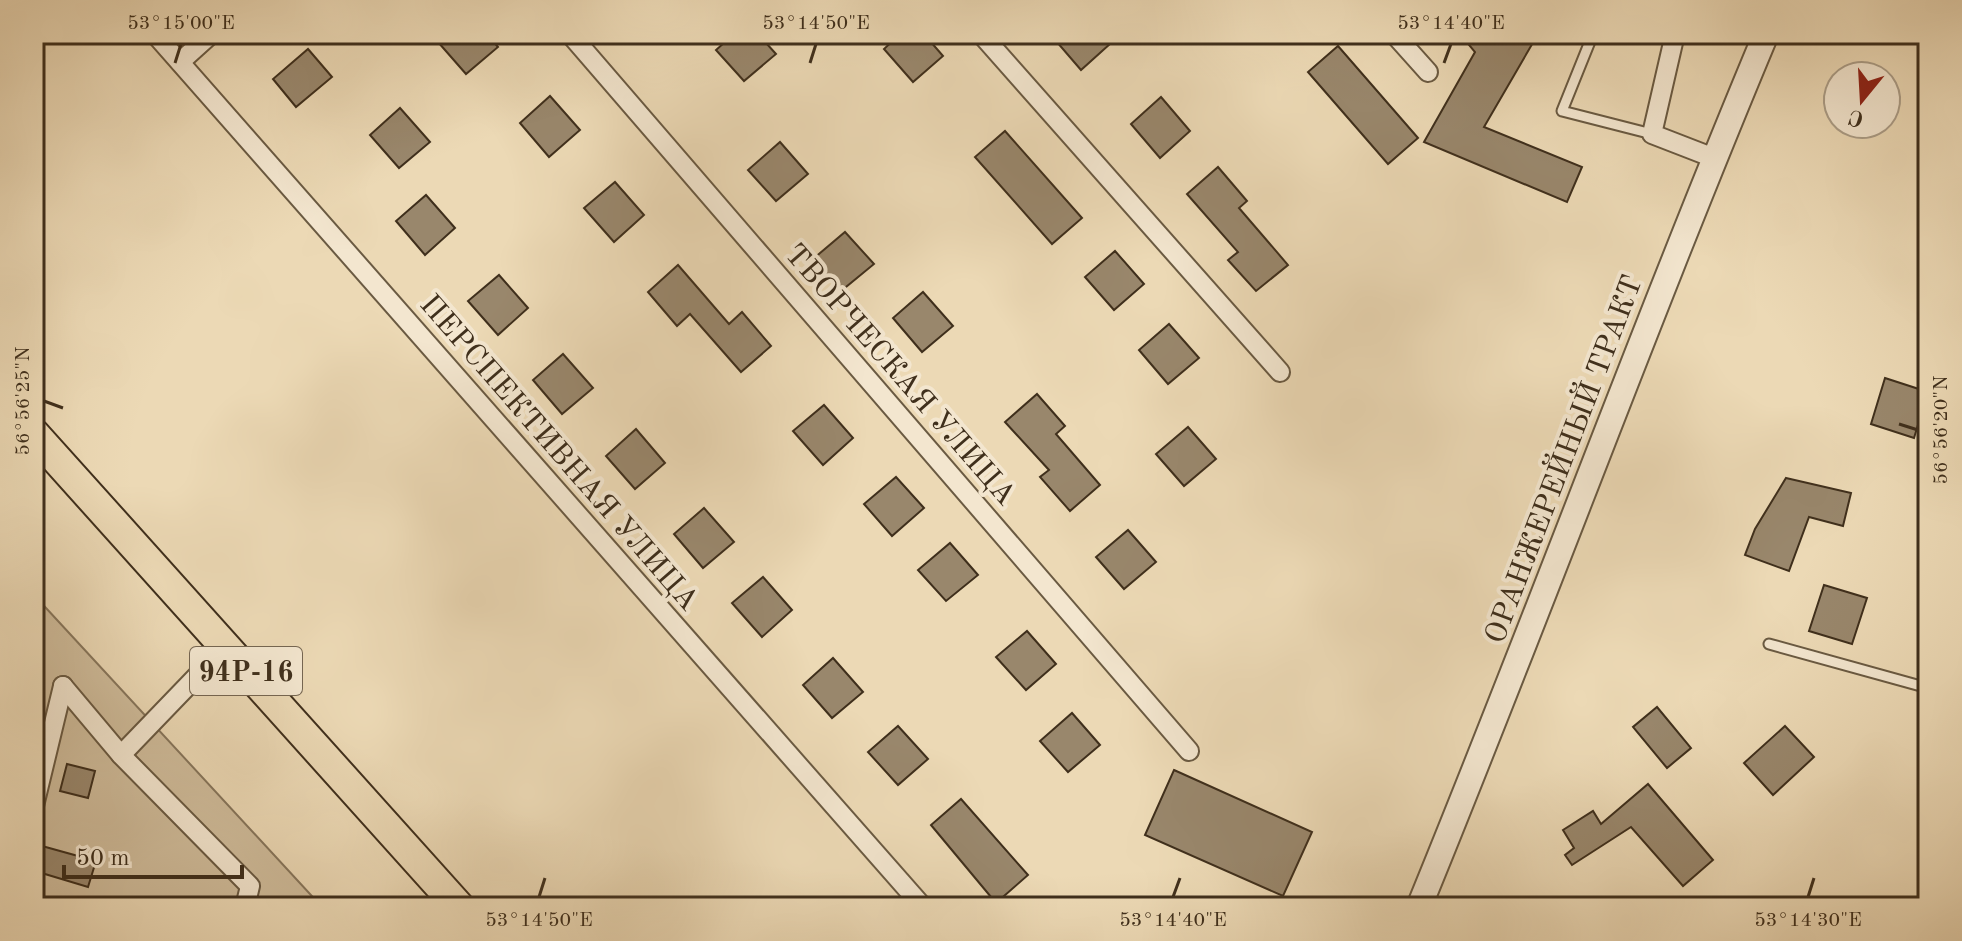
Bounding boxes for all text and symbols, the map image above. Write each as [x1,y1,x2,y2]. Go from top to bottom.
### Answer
text: 53°15'00"E [127,14,235,34]
text: 53°14'50"E [762,14,870,34]
text: 53°14'40"E [1397,14,1505,34]
north arrow [1822,60,1902,140]
text: С [1846,104,1867,130]
street label: ТВОРЧЕСКАЯ УЛИЦА [778,239,1021,512]
street label: ОРАНЖЕРЕЙНЫЙ ТРАКТ [1475,269,1649,648]
street label: ПЕРСПЕКТИВНАЯ УЛИЦА [413,290,704,617]
text: 56°56'25"N [14,346,34,456]
text: 56°56'20"N [1932,375,1952,485]
road number: 94Р-16 [190,647,302,695]
scale bar [64,829,242,879]
text: 50 m [76,847,130,871]
text: 53°14'50"E [485,911,593,931]
text: 53°14'40"E [1119,911,1227,931]
text: 53°14'30"E [1754,911,1862,931]

